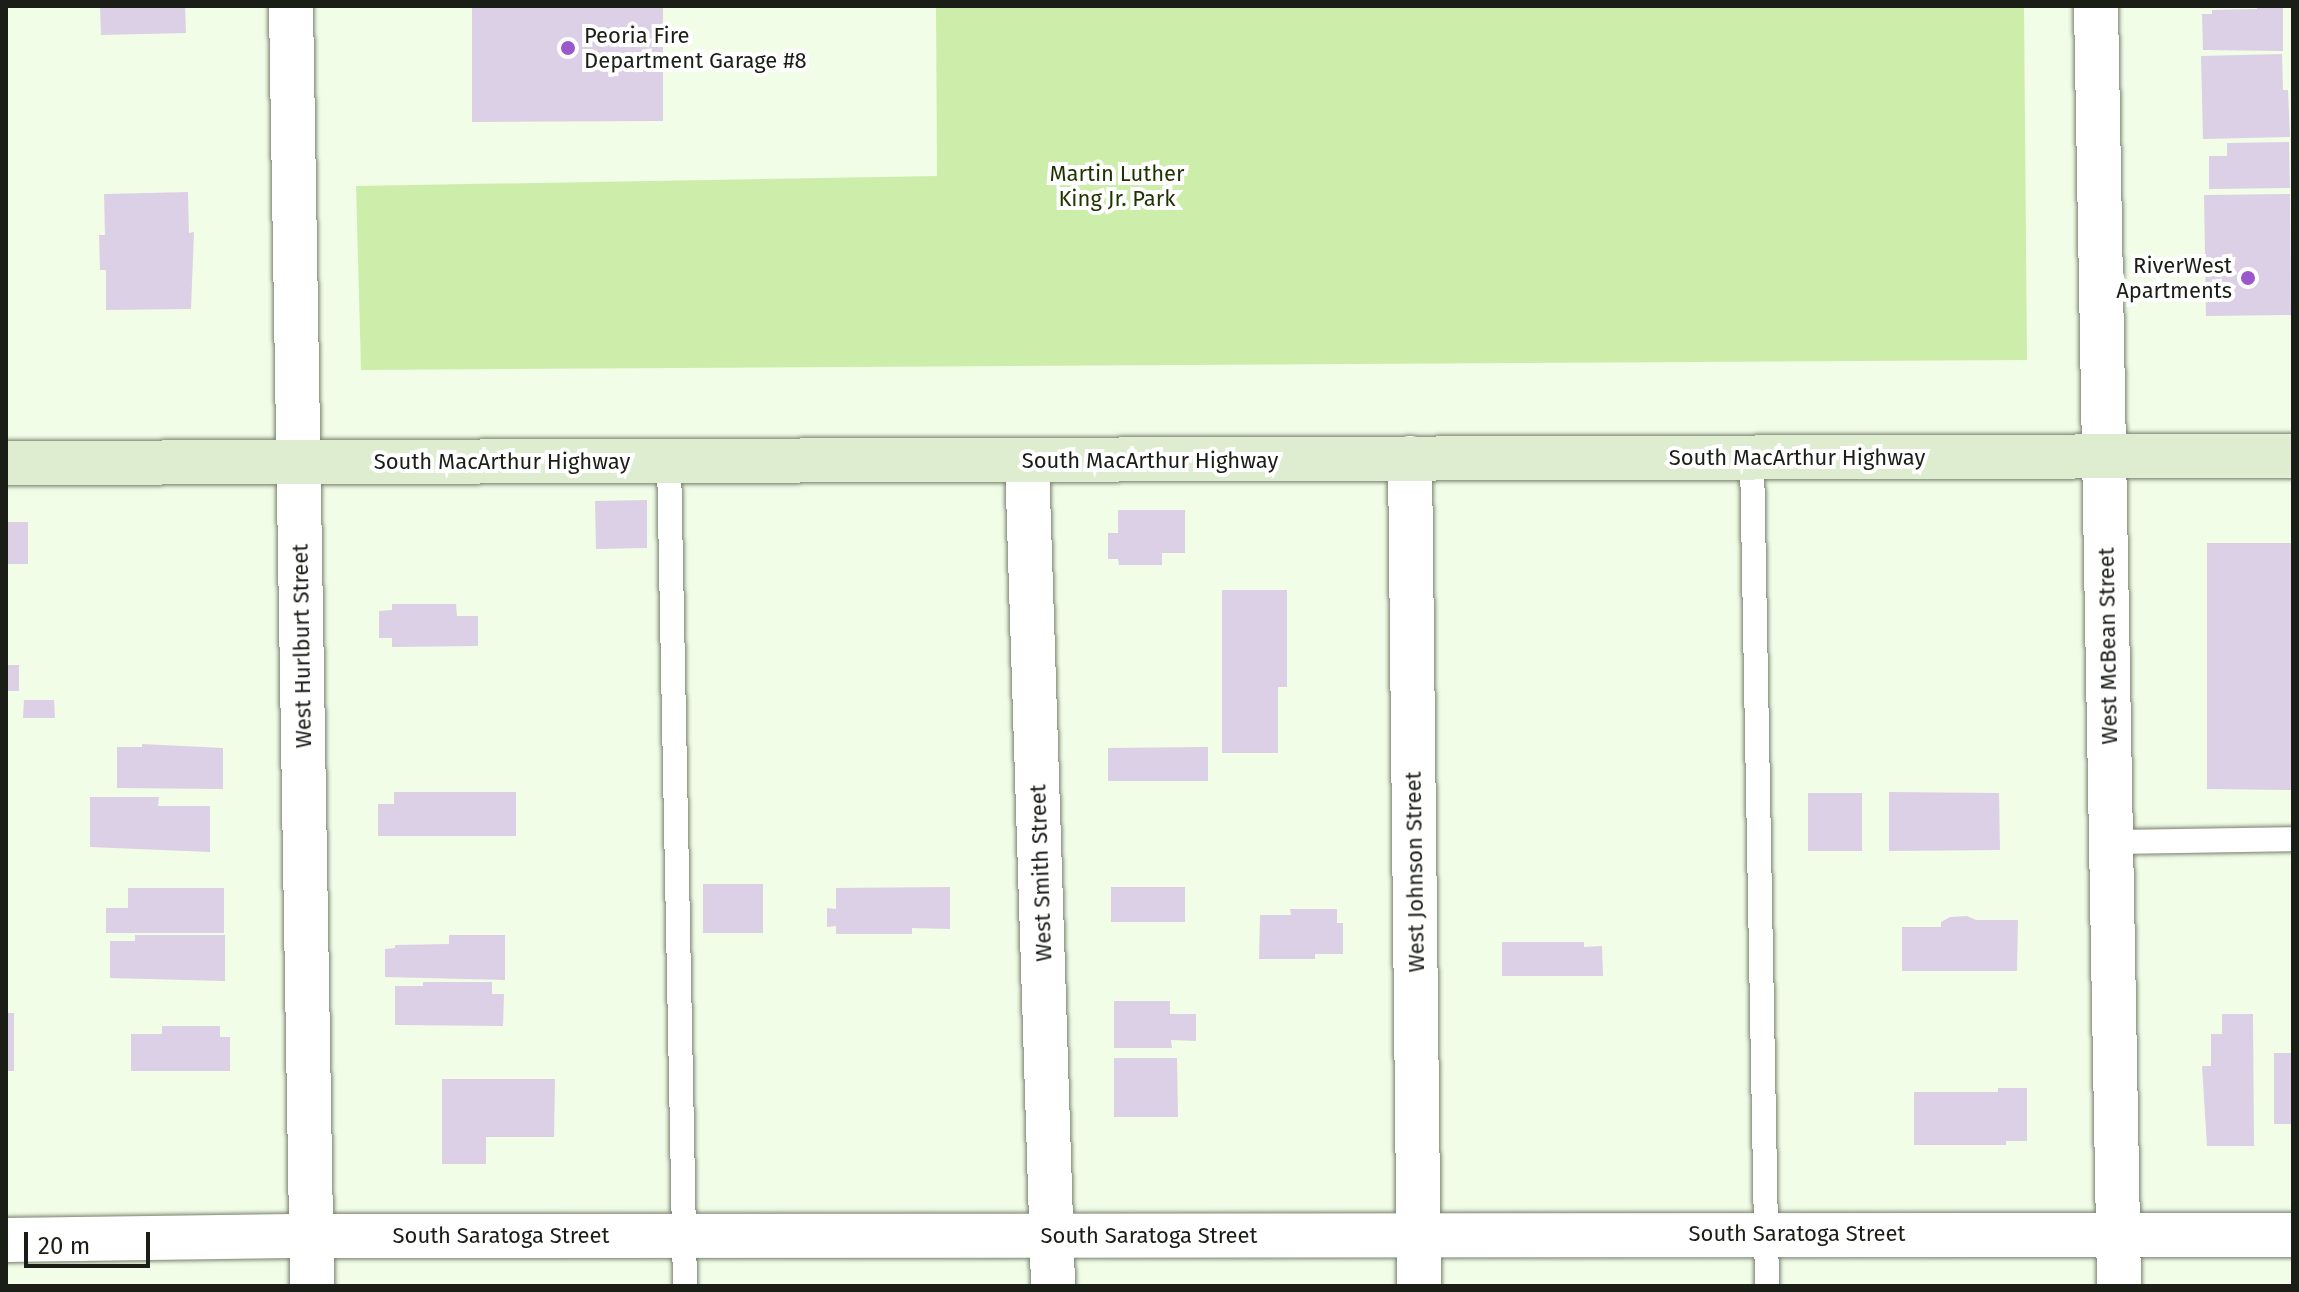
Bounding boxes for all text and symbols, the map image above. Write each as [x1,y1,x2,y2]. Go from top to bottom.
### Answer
place label: Peoria Fire Department Garage #8 [584,22,807,74]
marker: Peoria Fire Department Garage #8 [559,39,577,57]
park label: Martin Luther King Jr. Park [1049,160,1185,212]
place label: RiverWest Apartments [2116,252,2232,304]
marker: RiverWest Apartments [2239,269,2257,287]
street label: South MacArthur Highway [1669,445,1925,471]
street label: South MacArthur Highway [1022,448,1278,474]
street label: South MacArthur Highway [374,449,630,475]
street label: West Hurlburt Street [287,544,317,748]
street label: West McBean Street [2093,547,2123,745]
street label: West Johnson Street [1400,771,1430,973]
street label: West Smith Street [1025,784,1057,962]
scale bar [28,1216,154,1266]
street label: South Saratoga Street [1689,1221,1905,1247]
street label: South Saratoga Street [393,1223,609,1249]
street label: South Saratoga Street [1041,1223,1257,1249]
text: 20 m [38,1232,90,1260]

